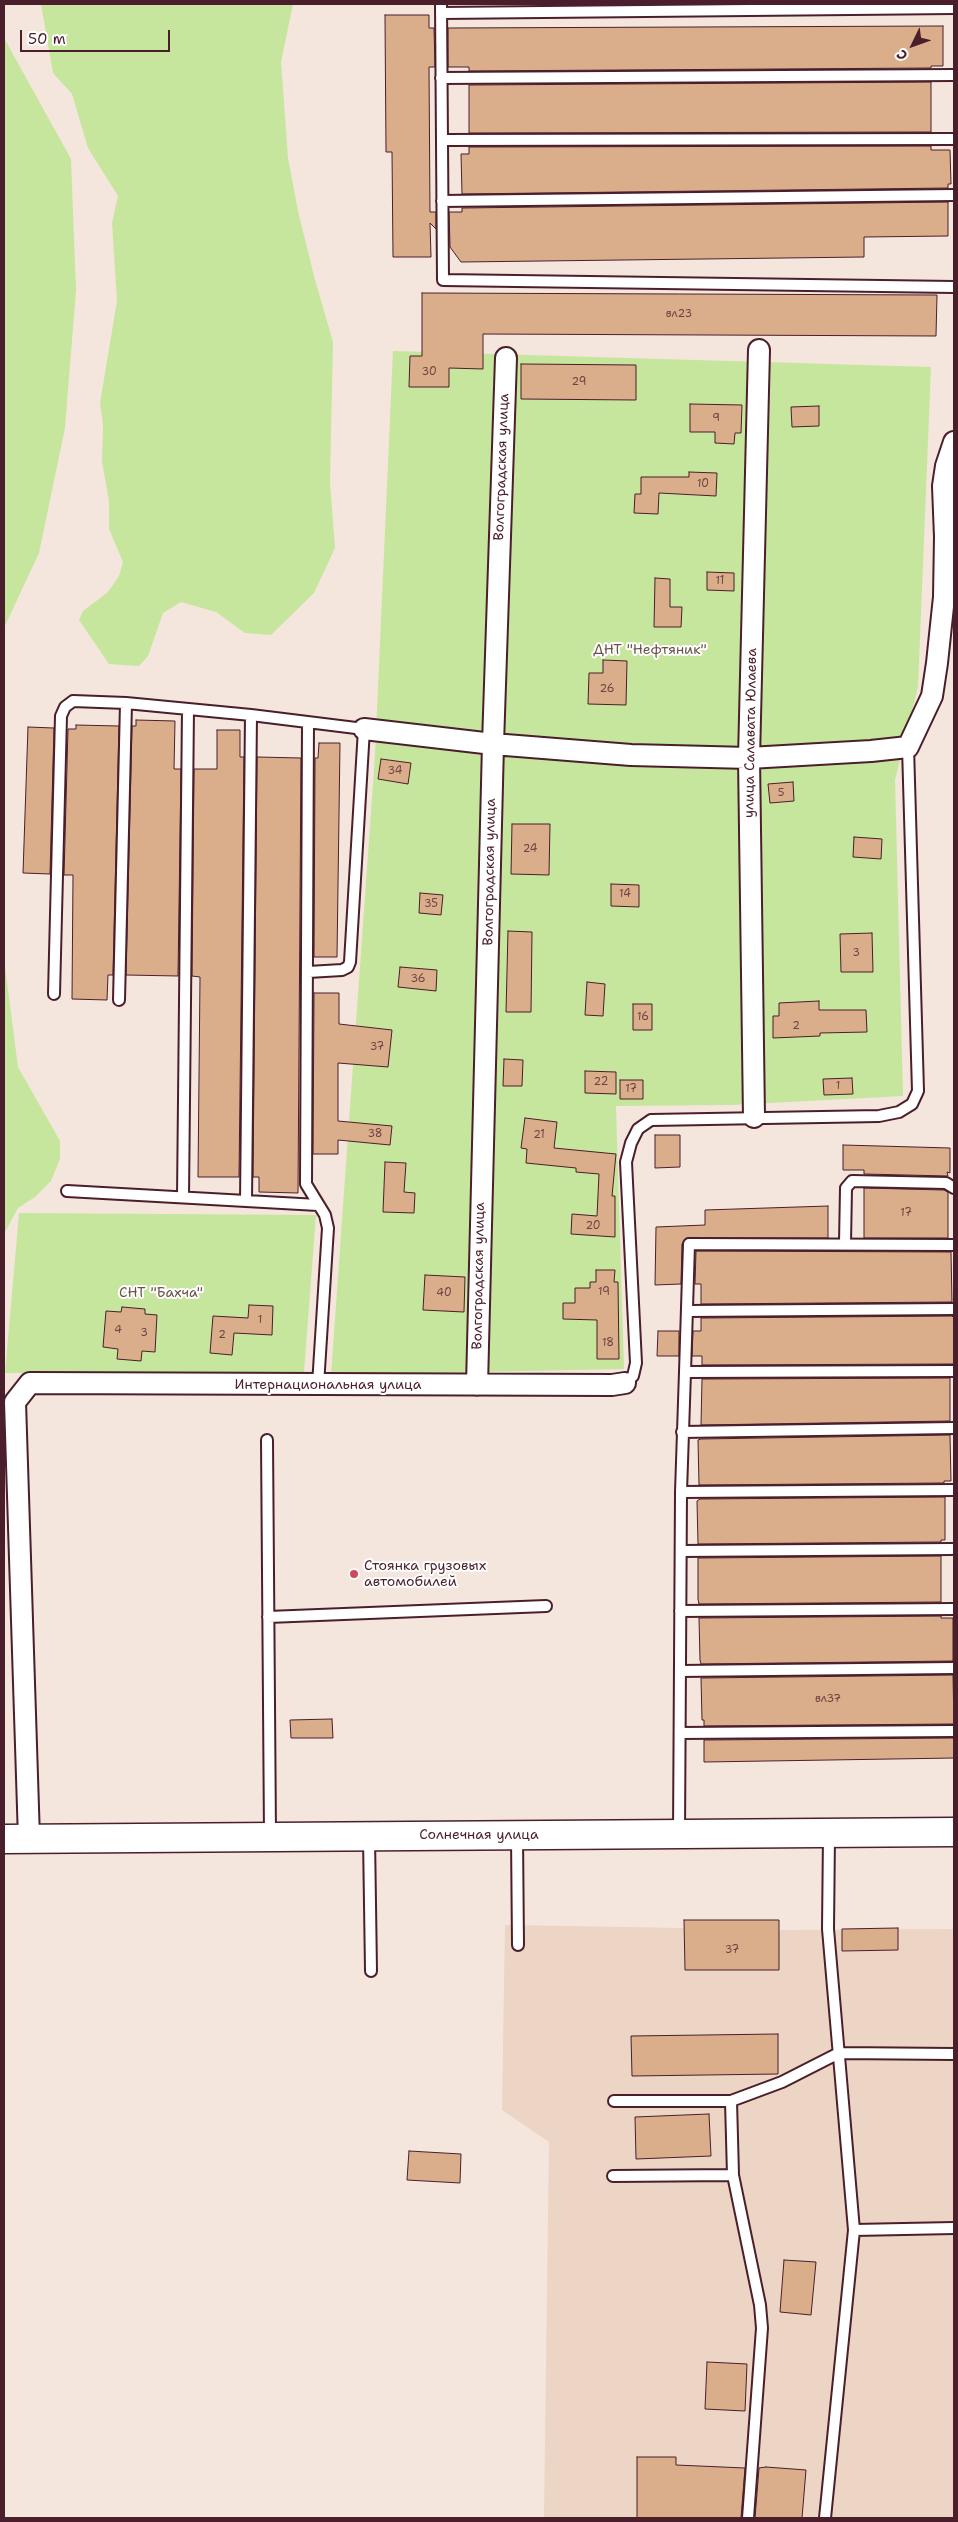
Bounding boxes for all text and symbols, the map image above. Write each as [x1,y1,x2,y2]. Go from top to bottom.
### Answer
scale bar [22,20,172,52]
north arrow [888,20,938,70]
text: 50 m [28,29,66,49]
text: С [892,46,911,64]
house number: вл23 [666,307,692,321]
house number: 30 [421,365,437,379]
house number: 29 [572,375,586,389]
street label: Волгоградская улица [491,393,513,541]
house number: 9 [712,411,720,425]
house number: 10 [697,477,709,491]
house number: 11 [716,574,724,588]
park label: ДНТ "Нефтяник" [593,642,707,658]
street label: улица Салавата Юлаева [741,648,761,818]
house number: 26 [600,682,614,696]
house number: 34 [388,764,402,778]
house number: 5 [778,786,784,800]
street label: Волгоградская улица [480,798,500,946]
house number: 24 [523,842,537,856]
house number: 14 [619,887,631,901]
house number: 35 [424,897,438,911]
house number: 3 [852,946,860,960]
house number: 36 [410,972,426,986]
house number: 16 [637,1010,649,1024]
house number: 2 [792,1019,800,1033]
house number: 37 [370,1040,384,1054]
house number: 22 [594,1075,608,1089]
house number: 1 [836,1079,840,1093]
house number: 17 [625,1082,637,1096]
house number: 38 [367,1127,383,1141]
house number: 21 [533,1128,545,1142]
street label: Волгоградская улица [469,1202,489,1350]
house number: 17 [900,1206,912,1220]
house number: 20 [585,1219,601,1233]
park label: СНТ "Бахча" [119,1285,203,1301]
house number: 19 [598,1285,610,1299]
house number: 40 [436,1286,452,1300]
house number: 1 [258,1313,262,1327]
house number: 4 [114,1323,122,1337]
house number: 3 [140,1326,148,1340]
house number: 2 [218,1328,226,1342]
house number: 18 [602,1336,614,1350]
street label: Интернациональная улица [235,1377,421,1393]
place label: Стоянка грузовых автомобилей [364,1558,486,1590]
marker: Стоянка грузовых автомобилей [348,1568,360,1580]
house number: вл37 [815,1692,841,1706]
street label: Солнечная улица [419,1827,539,1843]
house number: 37 [725,1943,739,1957]

